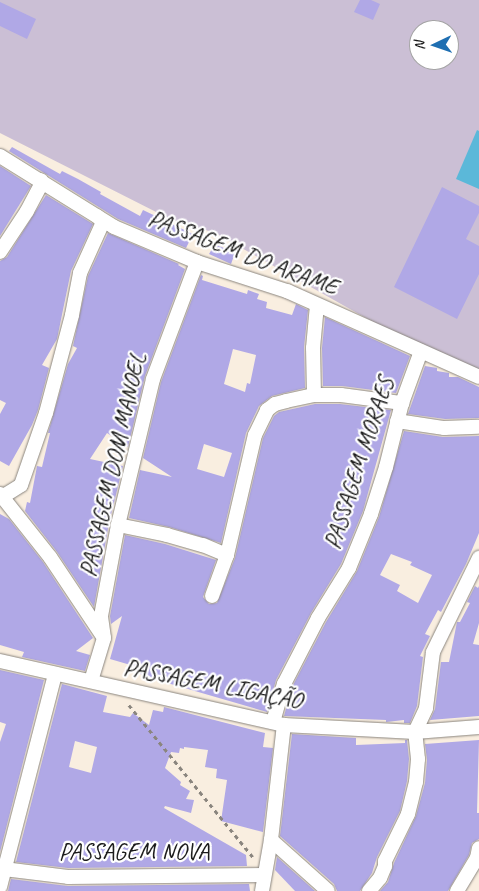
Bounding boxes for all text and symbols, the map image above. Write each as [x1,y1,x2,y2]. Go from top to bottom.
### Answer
north arrow [409,20,459,70]
text: N [411,41,428,51]
street label: PASSAGEM DO ARAME [144,204,342,302]
street label: PASSAGEM DOM MANOEL [73,350,153,580]
street label: PASSAGEM MORAES [318,374,400,552]
street label: PASSAGEM LIGAÇÃO [122,653,304,715]
street label: PASSAGEM NOVA [58,838,210,866]

